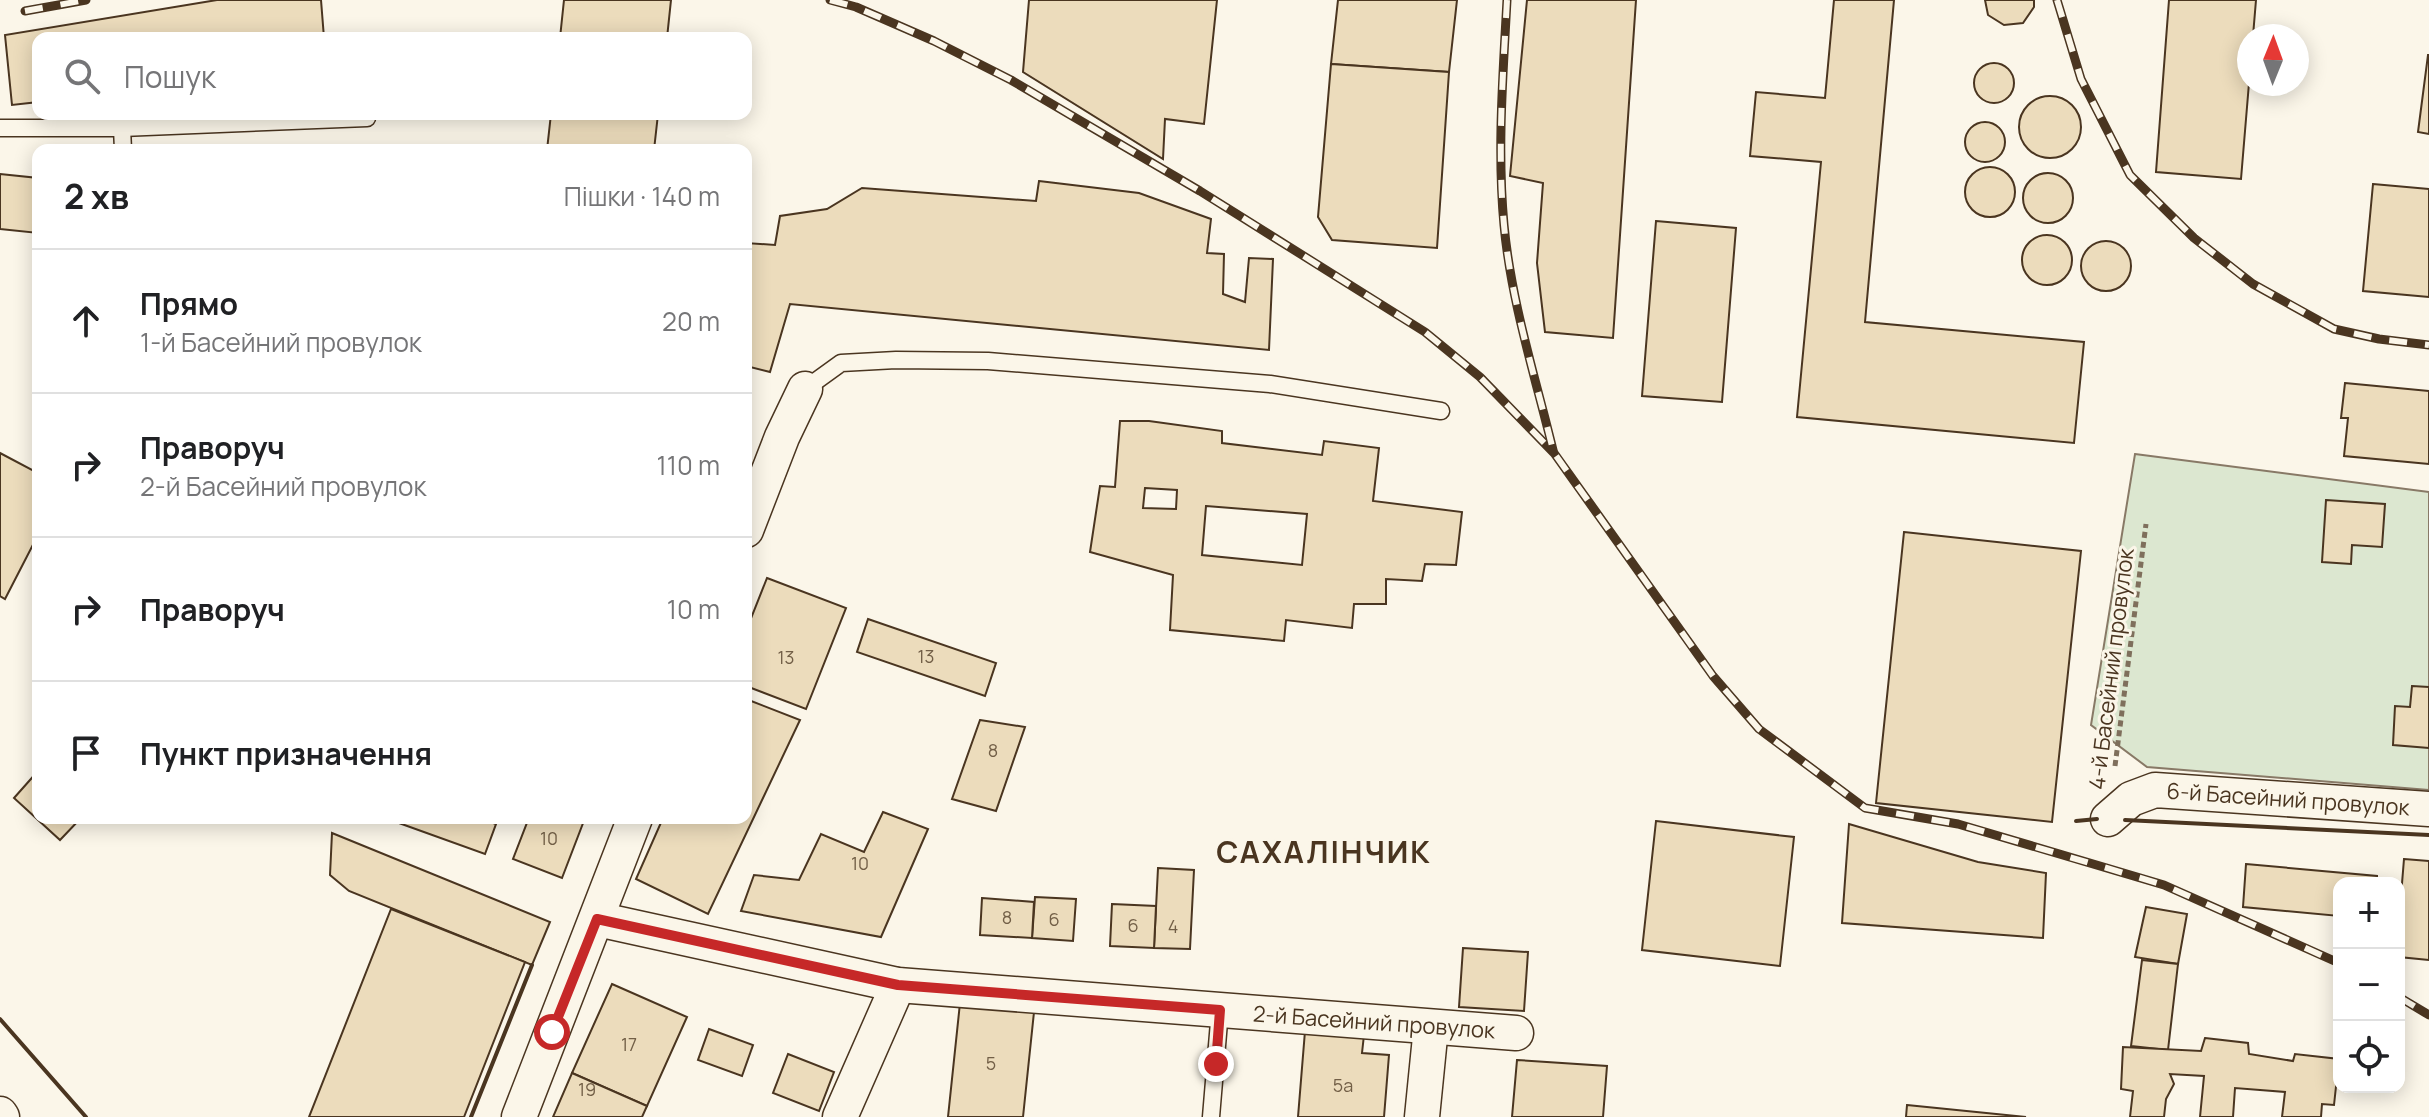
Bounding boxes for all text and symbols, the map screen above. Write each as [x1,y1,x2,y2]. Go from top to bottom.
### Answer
north arrow [2237,24,2309,96]
search box [32,32,752,120]
icon: search [60,54,104,98]
text: Пошук [124,56,216,97]
text: 2 хв [64,173,129,219]
text: Пішки · 140 m [564,178,720,214]
text: Прямо [140,283,238,324]
icon: ahead [64,299,108,343]
text: 20 m [662,303,720,339]
text: 1-й Басейний провулок [140,324,422,360]
text: Праворуч [140,427,285,468]
icon: right [64,443,108,487]
text: 110 m [657,447,720,483]
text: 2-й Басейний провулок [140,468,426,504]
street label: 4-й Басейний провулок [2081,546,2141,791]
icon: right [64,587,108,631]
text: Праворуч [140,589,285,630]
text: 10 m [667,591,720,627]
house number: 13 [918,644,934,668]
house number: 13 [778,645,794,669]
icon: arrive [64,731,108,775]
text: Пункт призначення [140,733,432,774]
house number: 8 [988,738,998,762]
street label: 6-й Басейний провулок [2166,776,2412,823]
house number: 10 [540,826,558,850]
district label: САХАЛІНЧИК [1216,831,1432,872]
house number: 10 [851,851,869,875]
map controls [2333,877,2405,1093]
button: + [2333,877,2405,949]
house number: 8 [1002,905,1012,929]
house number: 6 [1048,907,1060,931]
house number: 6 [1127,913,1139,937]
house number: 4 [1168,914,1178,938]
button: − [2333,949,2405,1021]
street label: 2-й Басейний провулок [1252,999,1497,1045]
route start [534,1014,570,1050]
button: locate [2333,1021,2405,1093]
house number: 17 [621,1032,637,1056]
route end [1198,1046,1234,1082]
house number: 5 [986,1051,996,1075]
house number: 5а [1333,1073,1353,1097]
house number: 19 [578,1077,596,1101]

